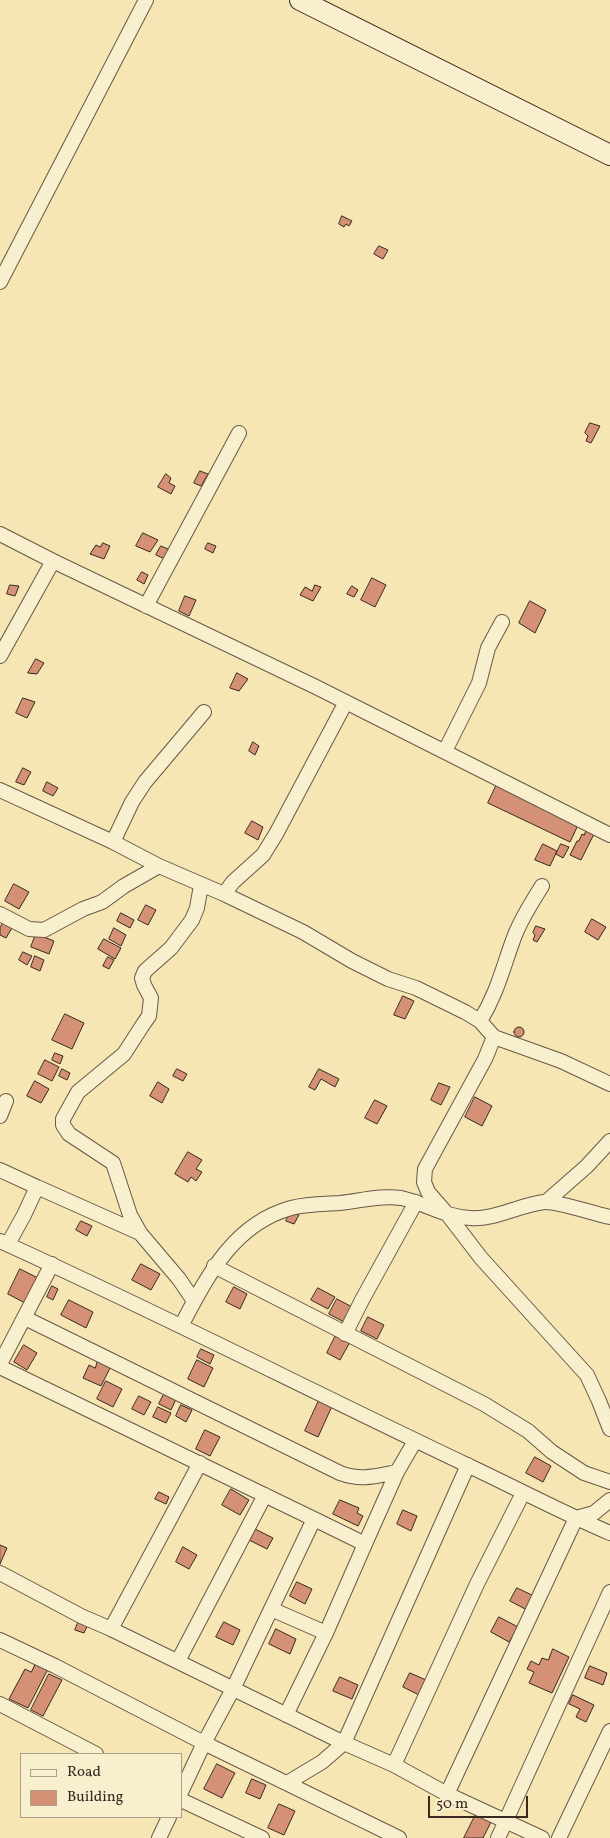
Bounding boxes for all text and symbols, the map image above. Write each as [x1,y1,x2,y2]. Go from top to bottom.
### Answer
legend [20,1753,182,1818]
text: Road [67,1762,101,1783]
scale bar [430,1786,530,1818]
text: Building [67,1787,123,1808]
text: 50 m [436,1794,468,1815]

